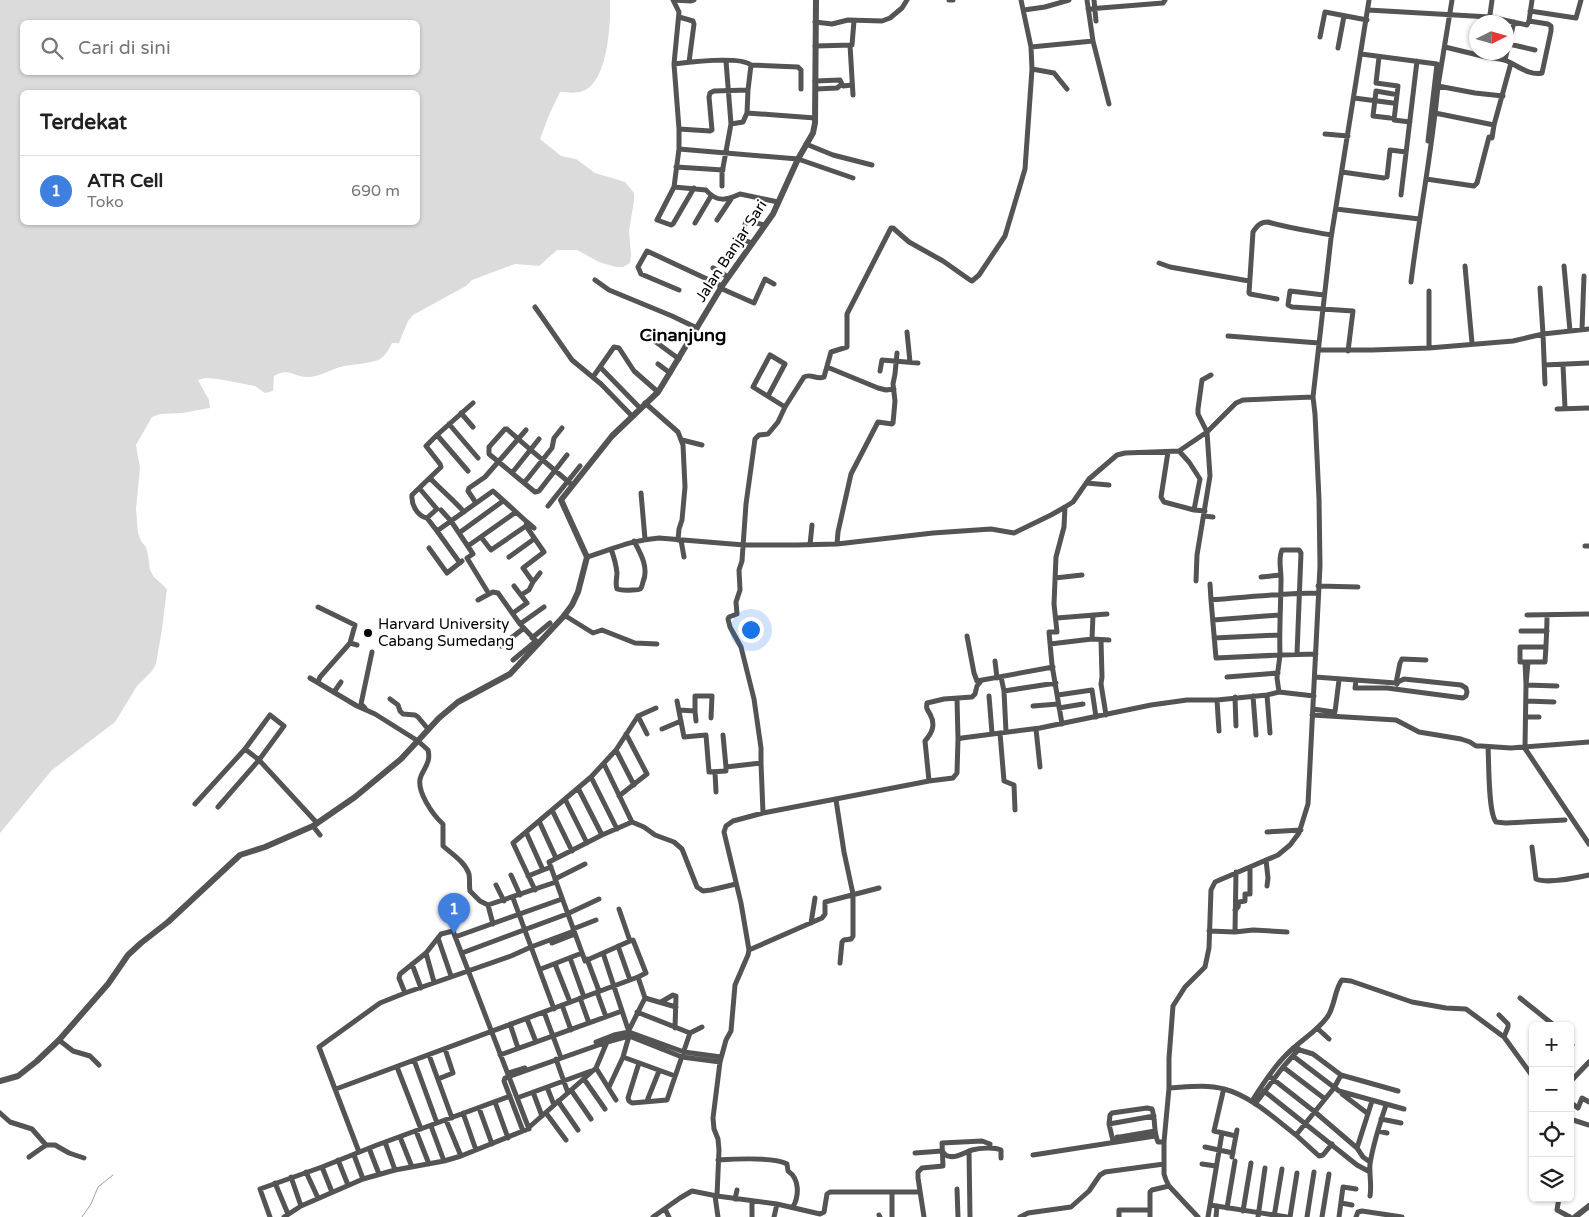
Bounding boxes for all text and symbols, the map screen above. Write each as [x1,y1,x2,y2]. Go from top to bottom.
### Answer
north arrow [1469,15,1514,60]
search box [20,20,420,75]
icon: search [38,34,66,62]
text: Cari di sini [78,37,171,59]
text: Terdekat [40,110,127,135]
text: ATR Cell [87,170,163,192]
text: 1 [51,181,61,201]
text: 690 m [351,181,400,201]
text: Toko [87,192,124,212]
street label: Jalan Banjar Sari [691,197,771,305]
district label: Cinanjung [640,324,726,346]
place label: Harvard University Cabang Sumedang [378,615,514,650]
your location [738,617,764,643]
marker: Harvard University Cabang Sumedang [362,627,374,639]
pin: 1 [438,893,470,934]
map controls [1529,1022,1574,1202]
button: + [1529,1022,1574,1067]
button: − [1529,1067,1574,1112]
button: locate [1529,1112,1574,1157]
button: layers [1529,1157,1574,1202]

